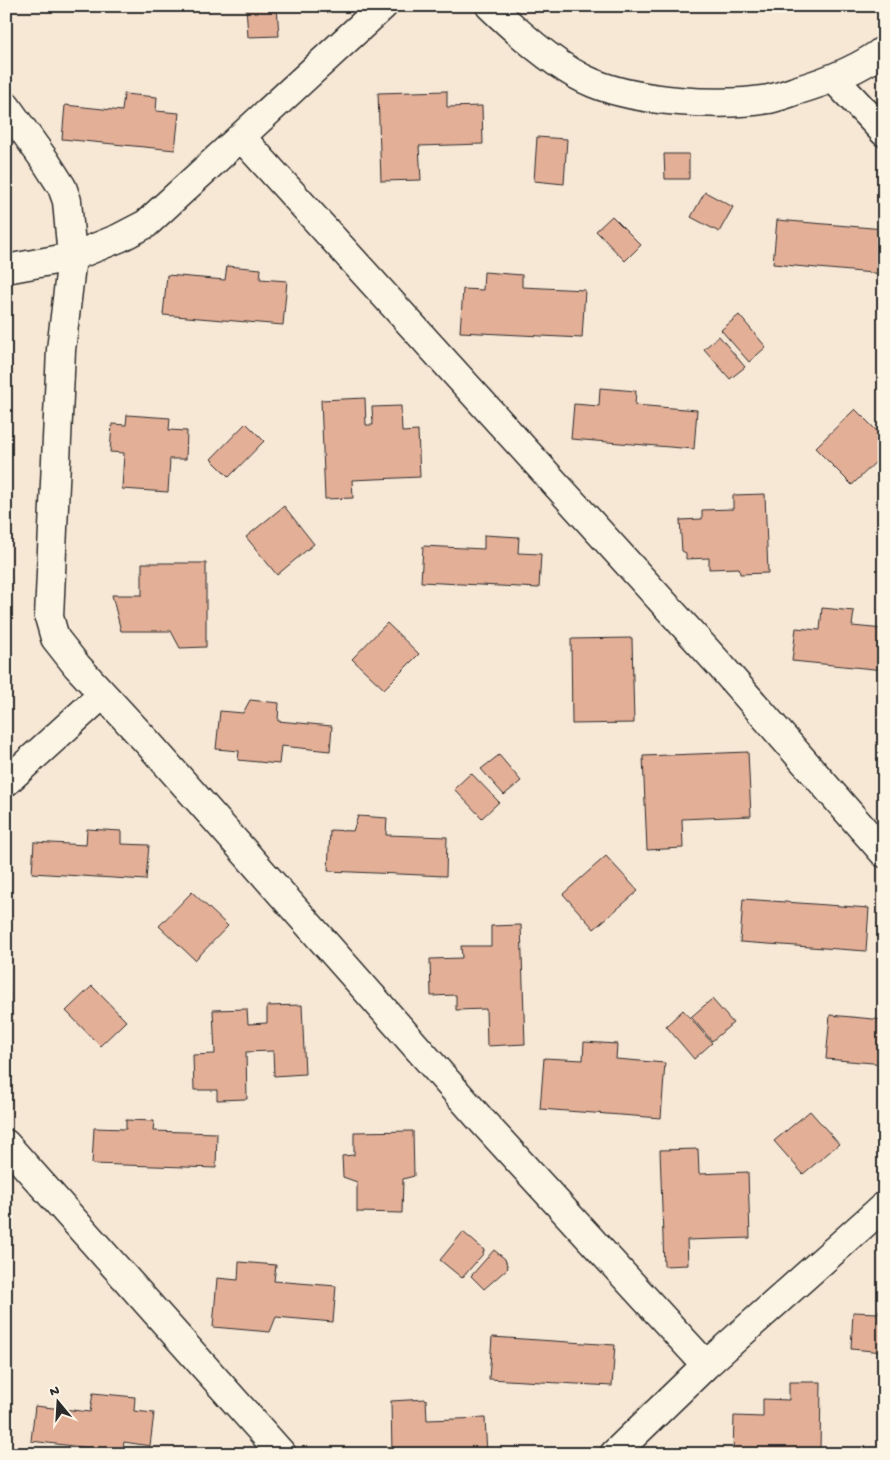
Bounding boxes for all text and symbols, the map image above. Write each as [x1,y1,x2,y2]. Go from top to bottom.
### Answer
north arrow [32,1378,82,1428]
text: N [48,1383,62,1402]

